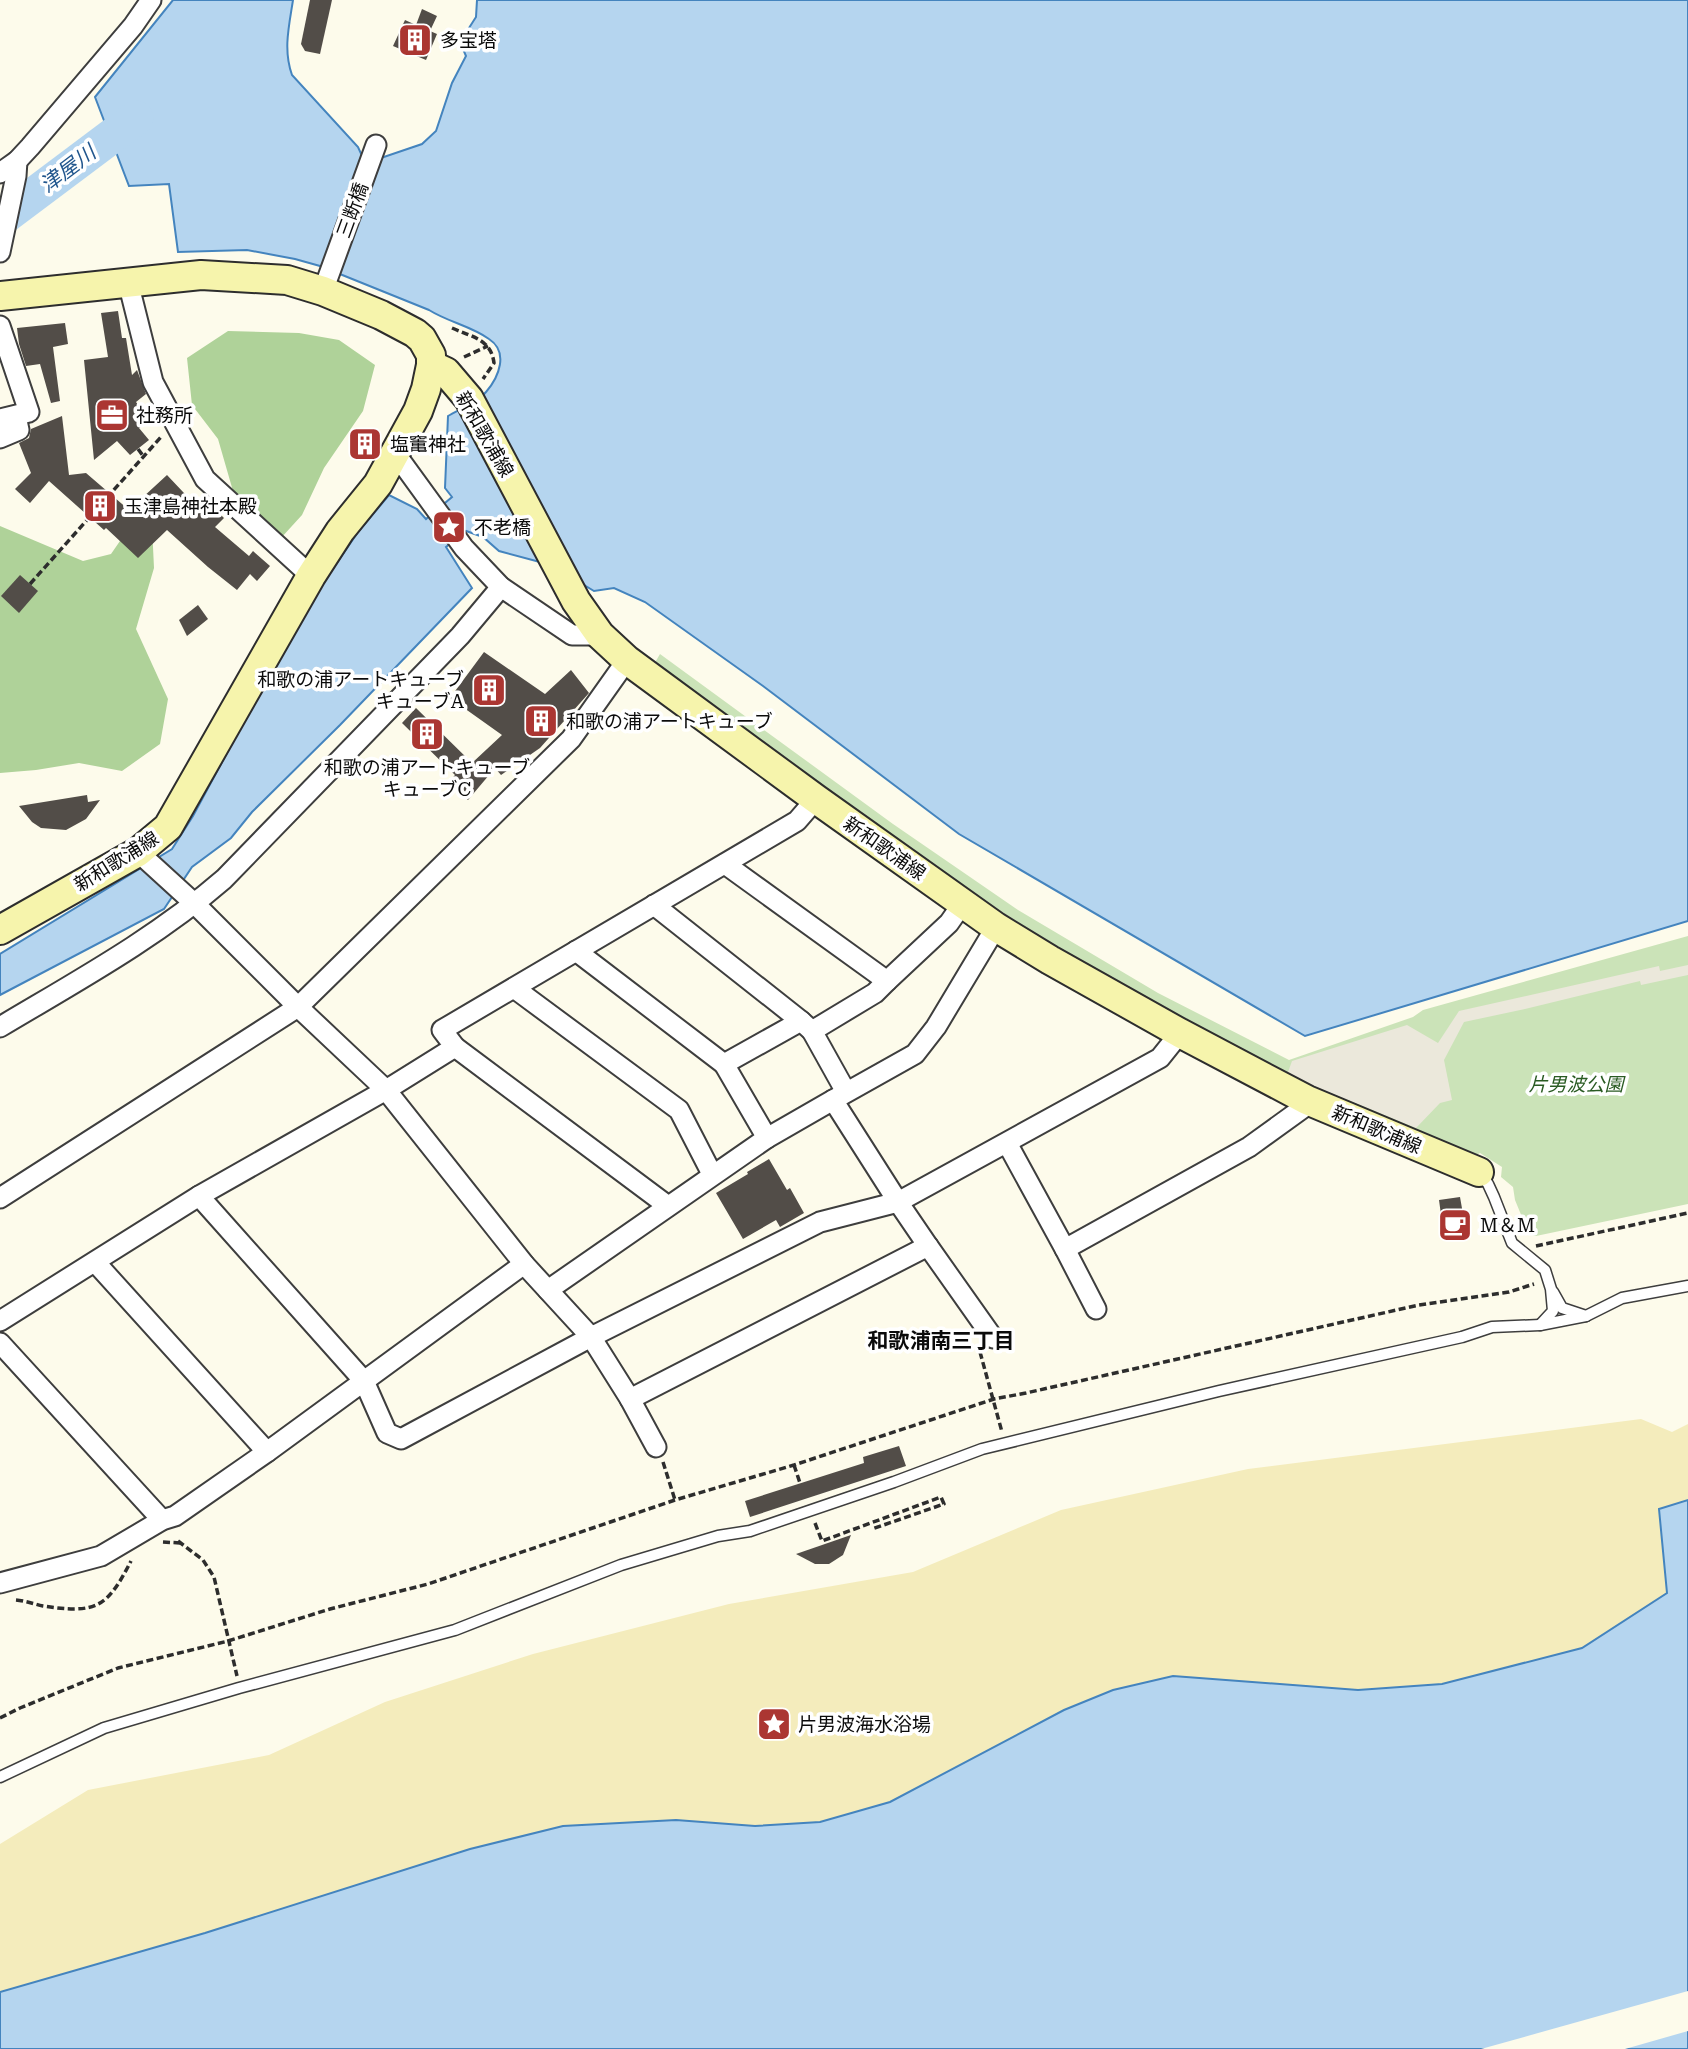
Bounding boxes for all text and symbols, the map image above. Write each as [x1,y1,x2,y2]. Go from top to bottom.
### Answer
building icon: 多宝塔 [396,21,434,59]
place label: 多宝塔 [440,29,497,52]
water label: 津屋川 [36,139,102,198]
street label: 三断橋 [332,179,373,241]
street label: 新和歌浦線 [451,387,518,481]
office icon: 社務所 [93,396,131,434]
place label: 社務所 [136,404,193,427]
building icon: 塩竃神社 [346,425,384,463]
place label: 塩竃神社 [390,433,466,456]
building icon: 玉津島神社本殿 [81,487,119,525]
place label: 玉津島神社本殿 [124,495,257,518]
place icon: 不老橋 [430,508,468,546]
place label: 不老橋 [474,516,531,539]
place label: 和歌の浦アートキューブ キューブA [257,668,465,713]
building icon: 和歌の浦アートキューブ キューブA [470,671,508,709]
building icon: 和歌の浦アートキューブ [522,702,560,740]
place label: 和歌の浦アートキューブ [566,710,773,733]
building icon: 和歌の浦アートキューブ キューブC [408,715,446,753]
place label: 和歌の浦アートキューブ キューブC [324,756,530,801]
street label: 新和歌浦線 [839,812,930,885]
street label: 新和歌浦線 [70,826,163,896]
park label: 片男波公園 [1528,1073,1626,1096]
street label: 新和歌浦線 [1329,1100,1425,1159]
cafe icon: M＆M [1436,1206,1474,1244]
place label: M＆M [1480,1214,1535,1237]
district label: 和歌浦南三丁目 [868,1329,1015,1353]
place icon: 片男波海水浴場 [755,1705,793,1743]
place label: 片男波海水浴場 [798,1713,931,1736]

